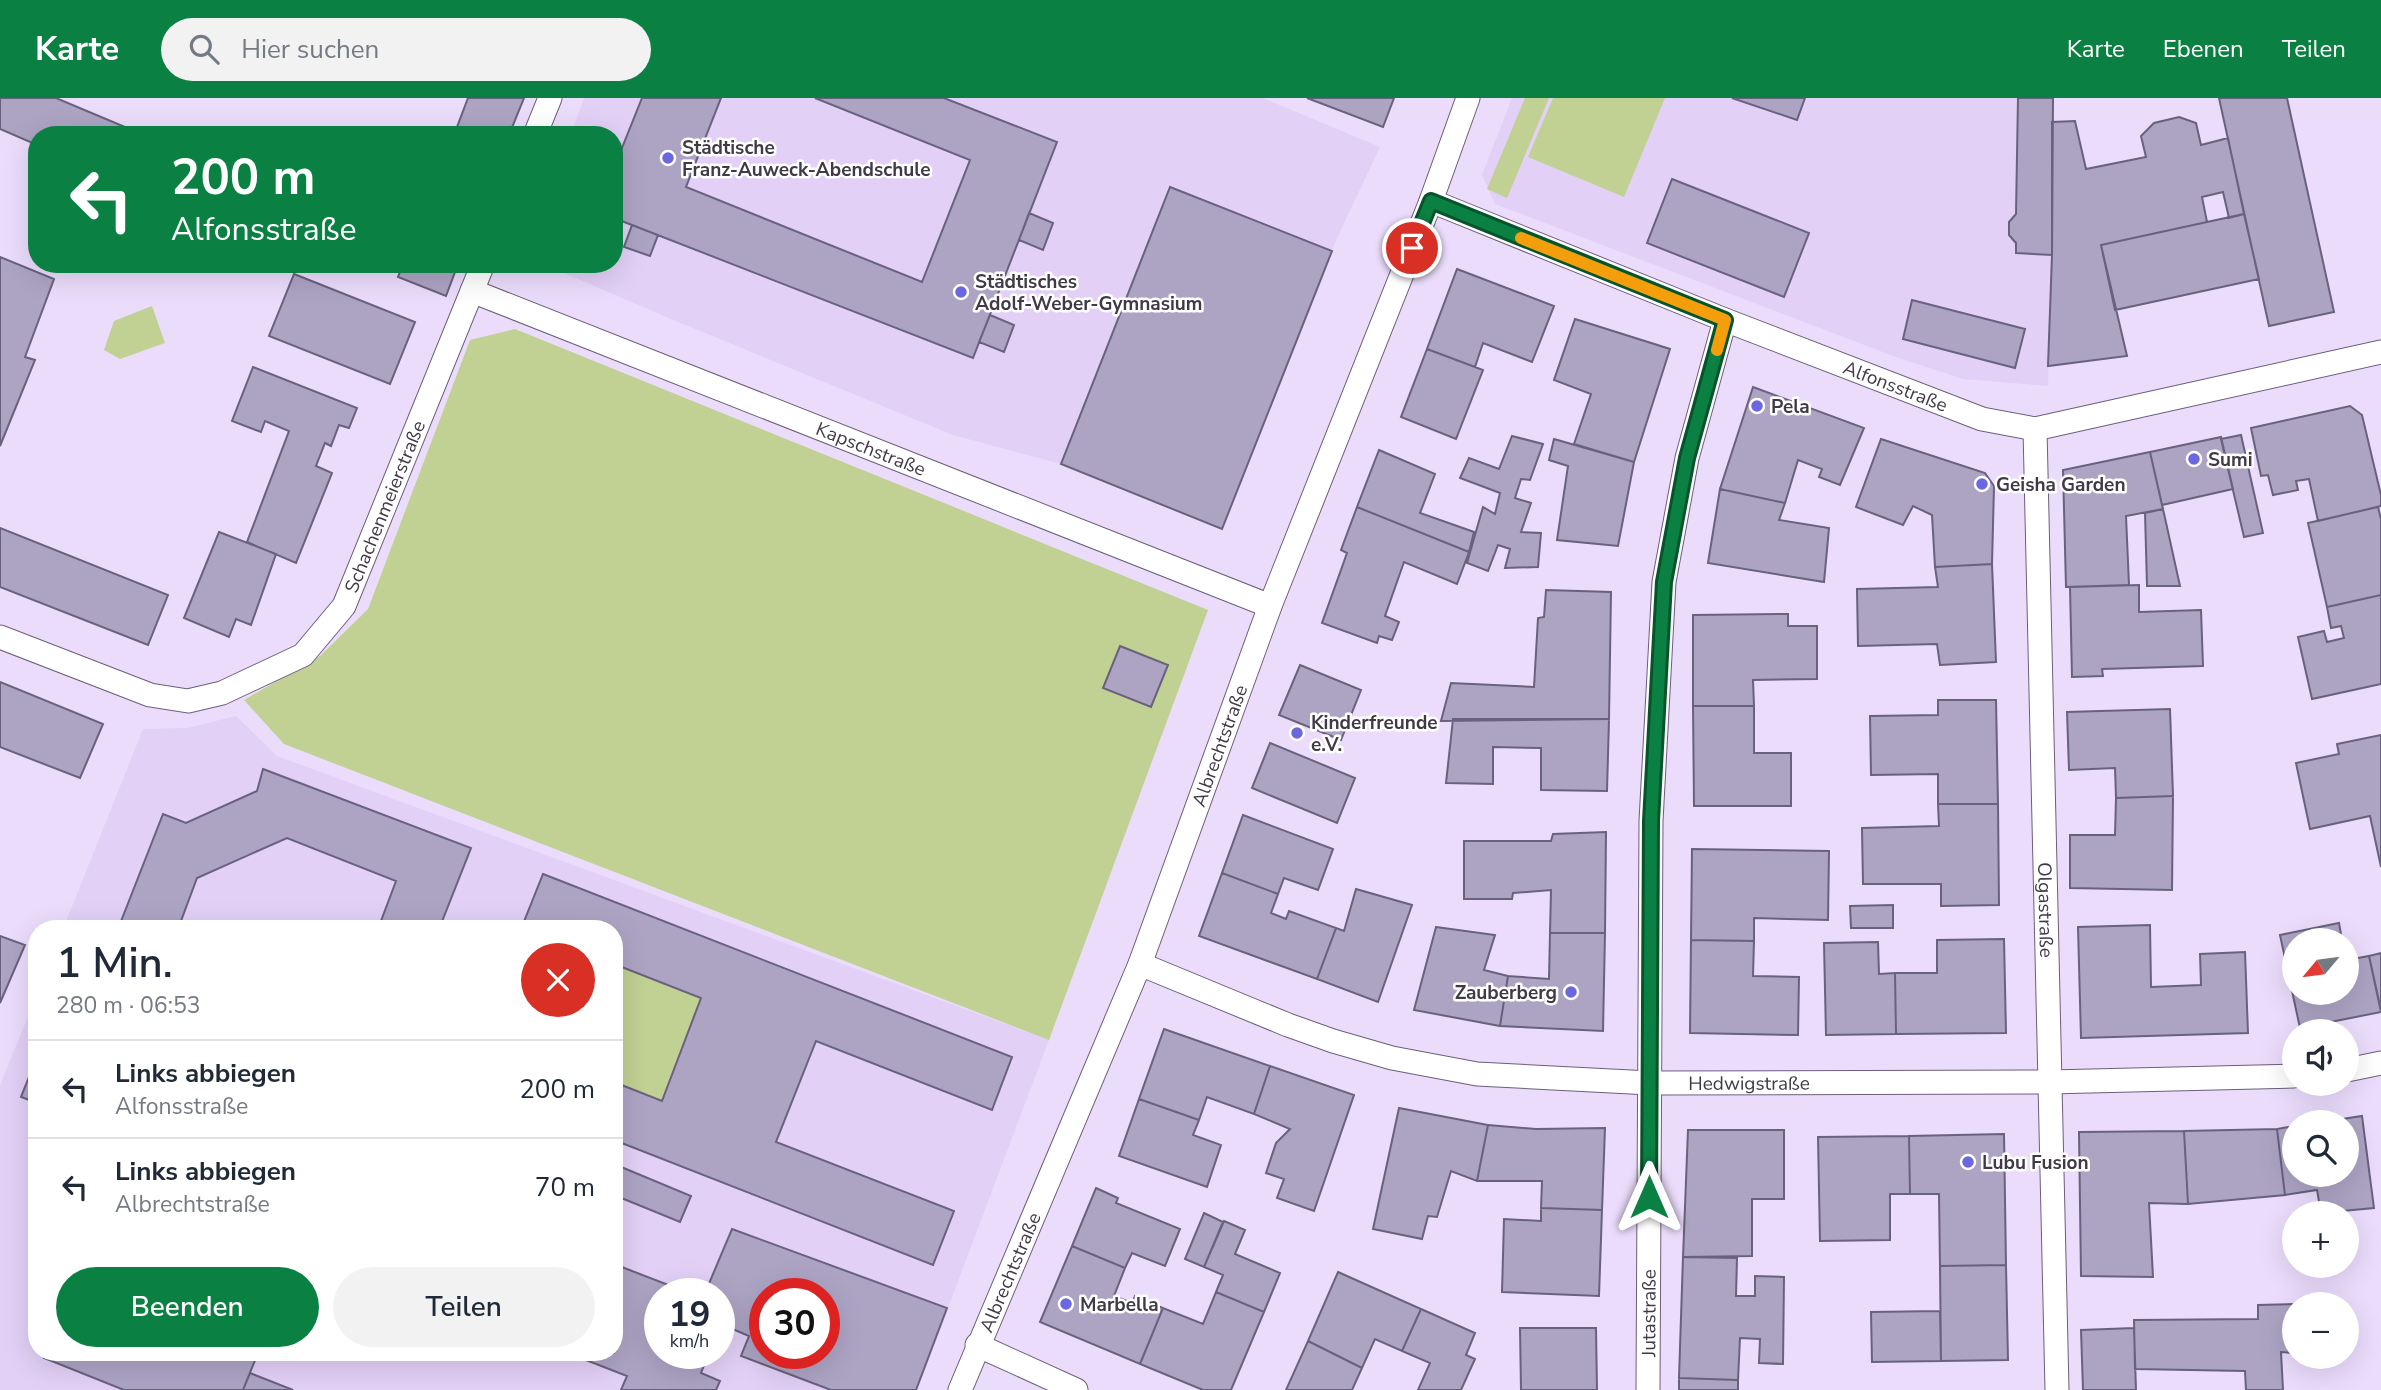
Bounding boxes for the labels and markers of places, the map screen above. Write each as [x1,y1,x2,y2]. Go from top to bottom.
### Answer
place label: Städtische Franz-Auweck-Abendschule [682,135,931,183]
marker: Städtische Franz-Auweck-Abendschule [660,150,676,166]
pin [1382,218,1442,278]
place label: Städtisches Adolf-Weber-Gymnasium [975,269,1203,317]
marker: Städtisches Adolf-Weber-Gymnasium [953,284,969,300]
place label: Pela [1771,394,1810,420]
marker: Pela [1749,398,1765,414]
place label: Sumi [2208,447,2253,473]
marker: Sumi [2186,451,2202,467]
place label: Geisha Garden [1996,472,2126,498]
marker: Geisha Garden [1974,476,1990,492]
place label: Kinderfreunde e.V. [1311,710,1438,758]
marker: Kinderfreunde e.V. [1289,725,1305,741]
place label: Zauberberg [1455,980,1557,1006]
marker: Zauberberg [1563,984,1579,1000]
place label: Lubu Fusion [1982,1150,2089,1176]
marker: Lubu Fusion [1960,1154,1976,1170]
place label: Marbella [1080,1292,1159,1318]
marker: Marbella [1058,1296,1074,1312]

